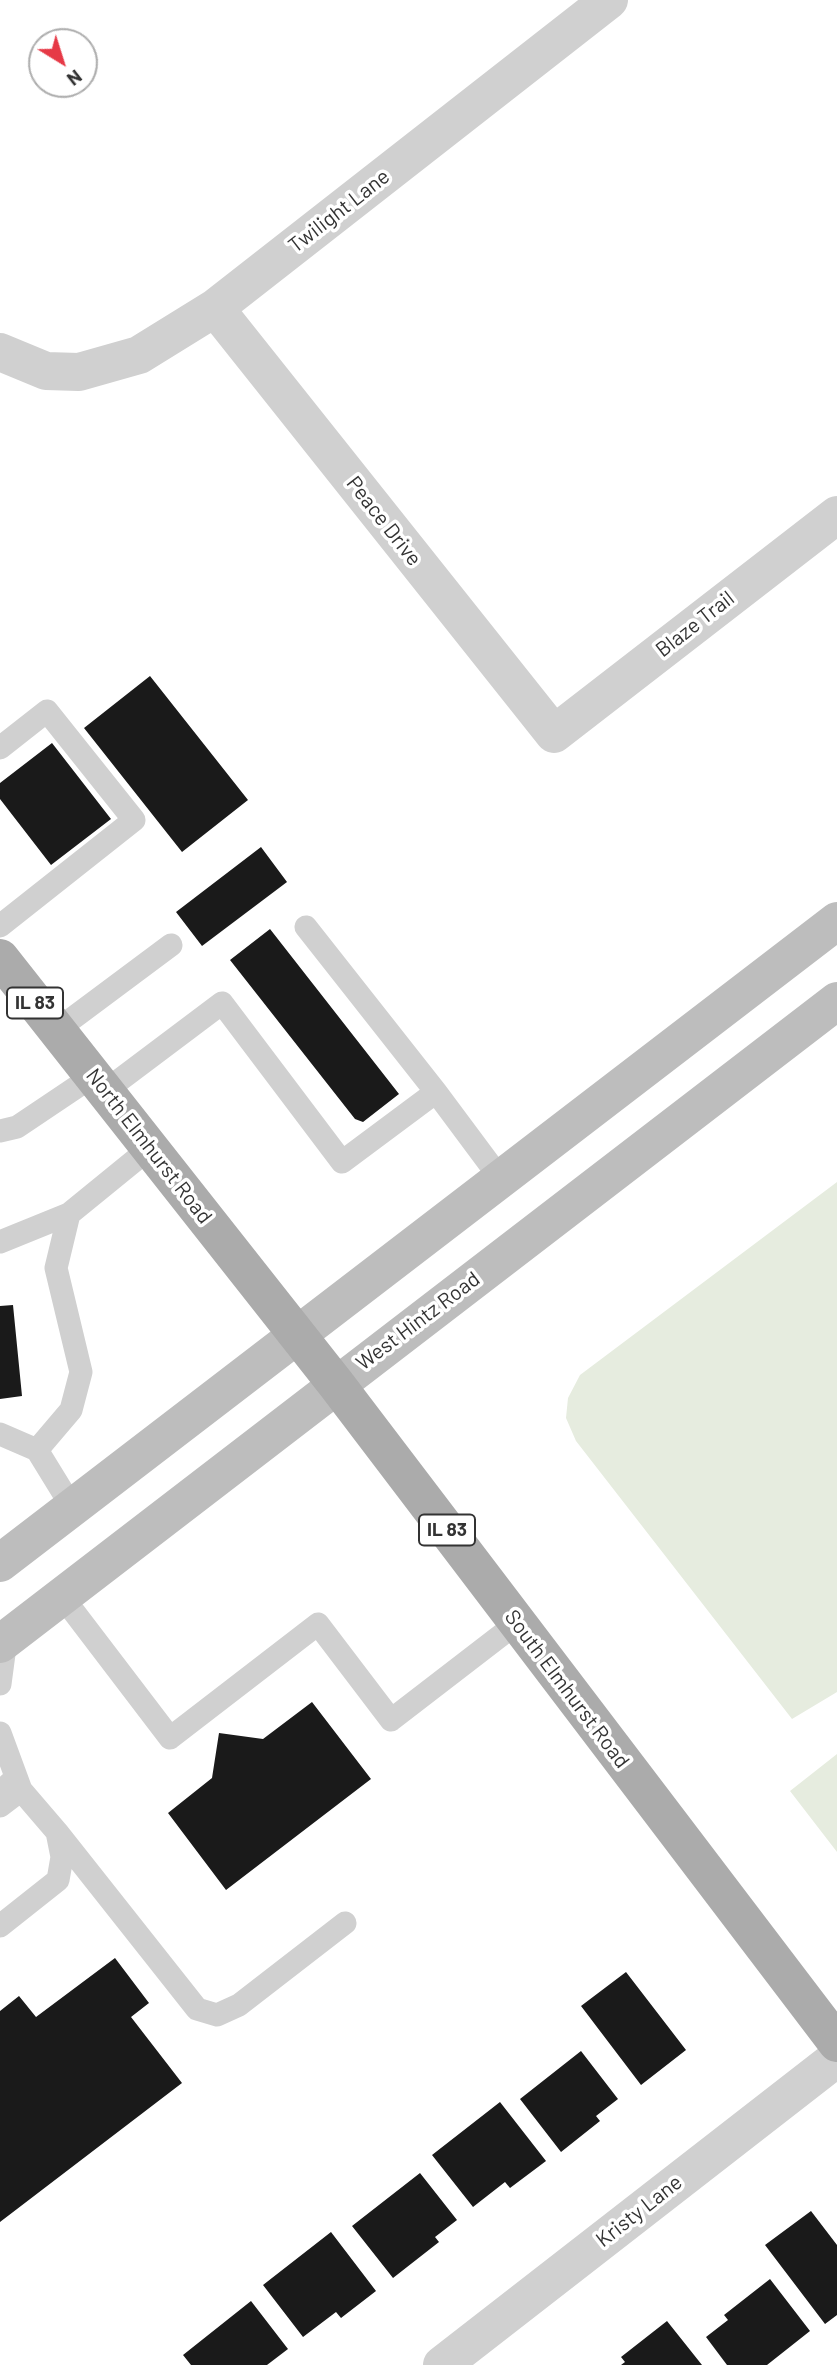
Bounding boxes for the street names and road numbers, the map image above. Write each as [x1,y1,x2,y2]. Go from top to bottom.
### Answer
street label: Twilight Lane [283,164,395,258]
street label: Peace Drive [341,471,427,571]
street label: Blaze Trail [651,585,739,663]
road number: IL 83 [7,987,63,1018]
street label: North Elmhurst Road [81,1063,217,1229]
street label: West Hintz Road [351,1266,485,1376]
road number: IL 83 [419,1514,475,1546]
street label: South Elmhurst Road [499,1605,635,1773]
street label: Kristy Lane [591,2170,687,2252]

